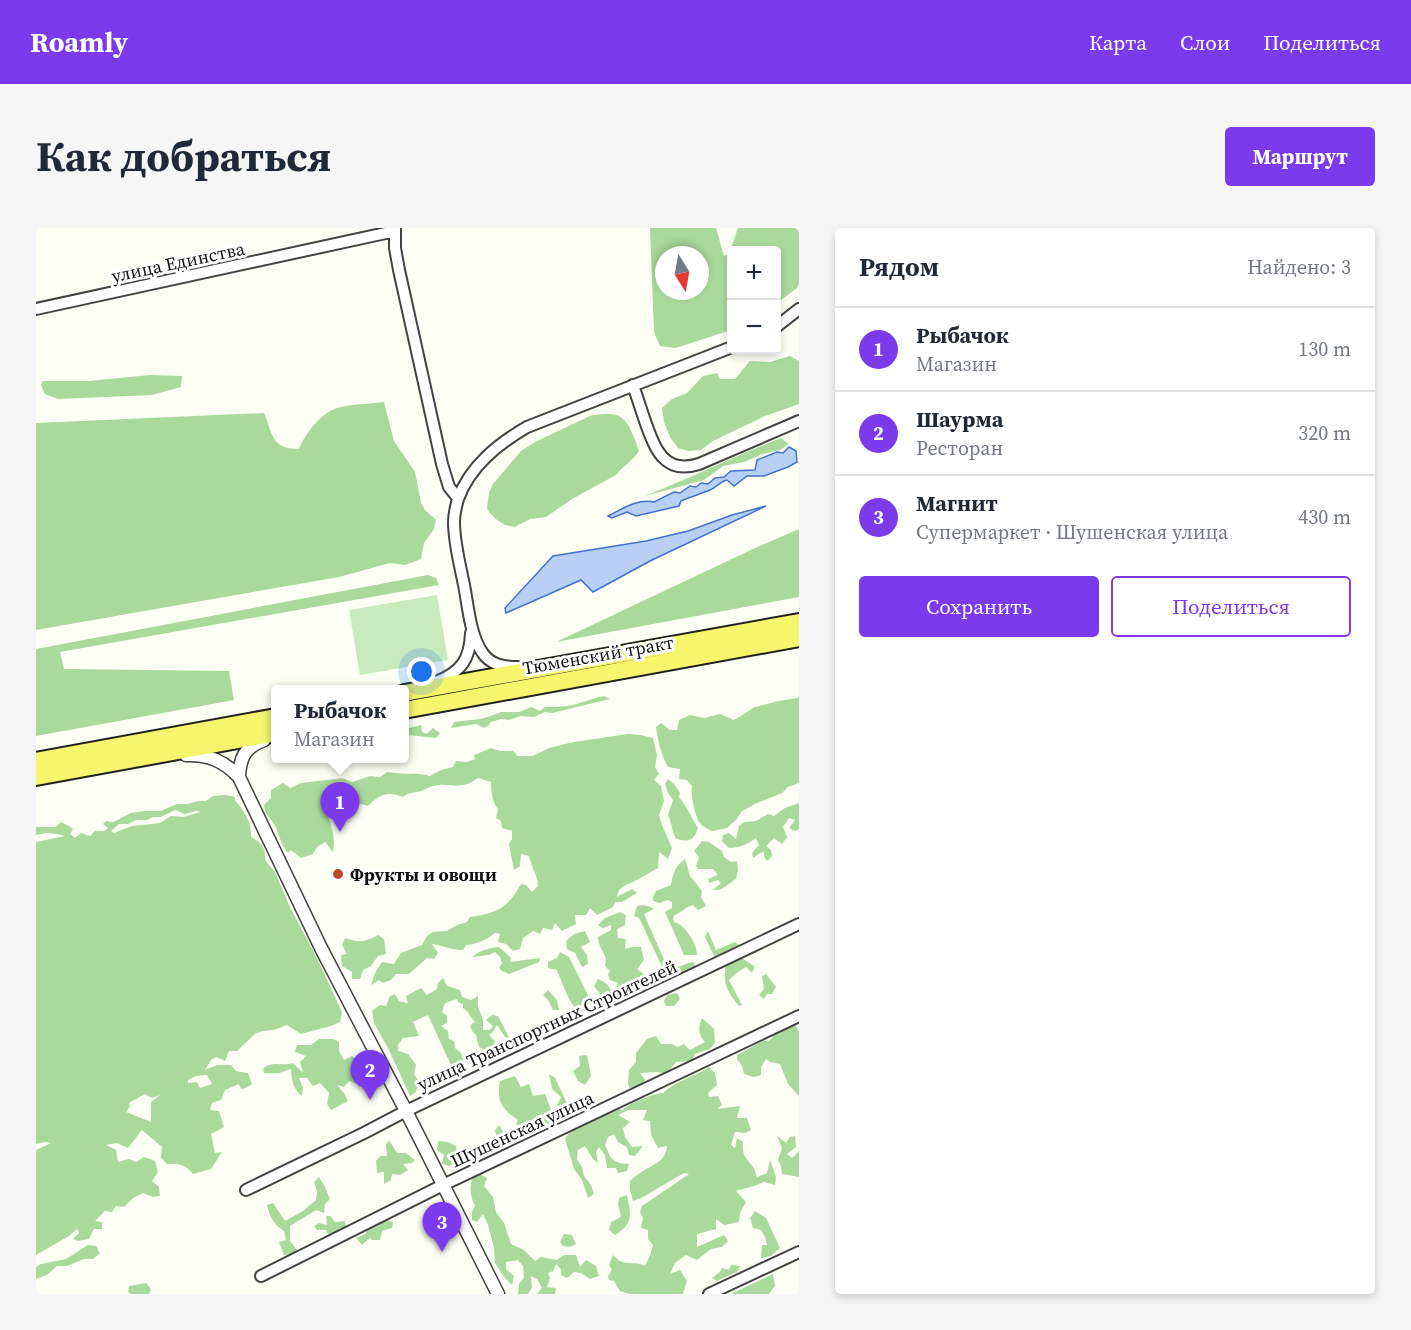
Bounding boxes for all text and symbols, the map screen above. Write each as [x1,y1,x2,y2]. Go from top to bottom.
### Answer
text: Roamly [30,23,128,61]
text: Карта [1089,28,1147,57]
text: Слои [1180,28,1230,57]
text: Поделиться [1263,28,1381,57]
text: Как добраться [36,127,331,185]
button: Маршрут [1225,127,1375,186]
street label: улица Единства [109,236,248,288]
north arrow [655,246,709,300]
map controls [727,246,781,354]
button: + [727,246,781,300]
text: Рядом [859,249,939,285]
text: Найдено: 3 [1247,253,1351,281]
button: − [727,300,781,354]
text: Рыбачок [916,320,1009,350]
text: 1 [873,335,884,363]
text: 130 m [1298,335,1351,363]
text: Магазин [916,350,997,378]
text: Шаурма [916,404,1003,434]
text: 2 [873,419,884,447]
text: 320 m [1298,419,1351,447]
text: Ресторан [916,434,1003,462]
text: Магнит [916,488,998,518]
text: 3 [873,503,884,531]
text: 430 m [1298,503,1351,531]
text: Супермаркет · Шушенская улица [916,518,1228,546]
button: Сохранить [859,576,1099,637]
button: Поделиться [1111,576,1351,637]
street label: Тюменский тракт [521,629,676,681]
your location [407,657,436,686]
popup [271,685,409,763]
text: Рыбачок [294,695,386,725]
text: Магазин [294,725,375,753]
pin: 1 [320,782,360,832]
place label: Фрукты и овощи [350,862,497,887]
marker: Фрукты и овощи [331,867,345,881]
street label: улица Транспортных Строителей [413,954,681,1096]
pin: 2 [350,1050,390,1100]
street label: Шушенская улица [446,1085,598,1173]
pin: 3 [422,1202,462,1252]

